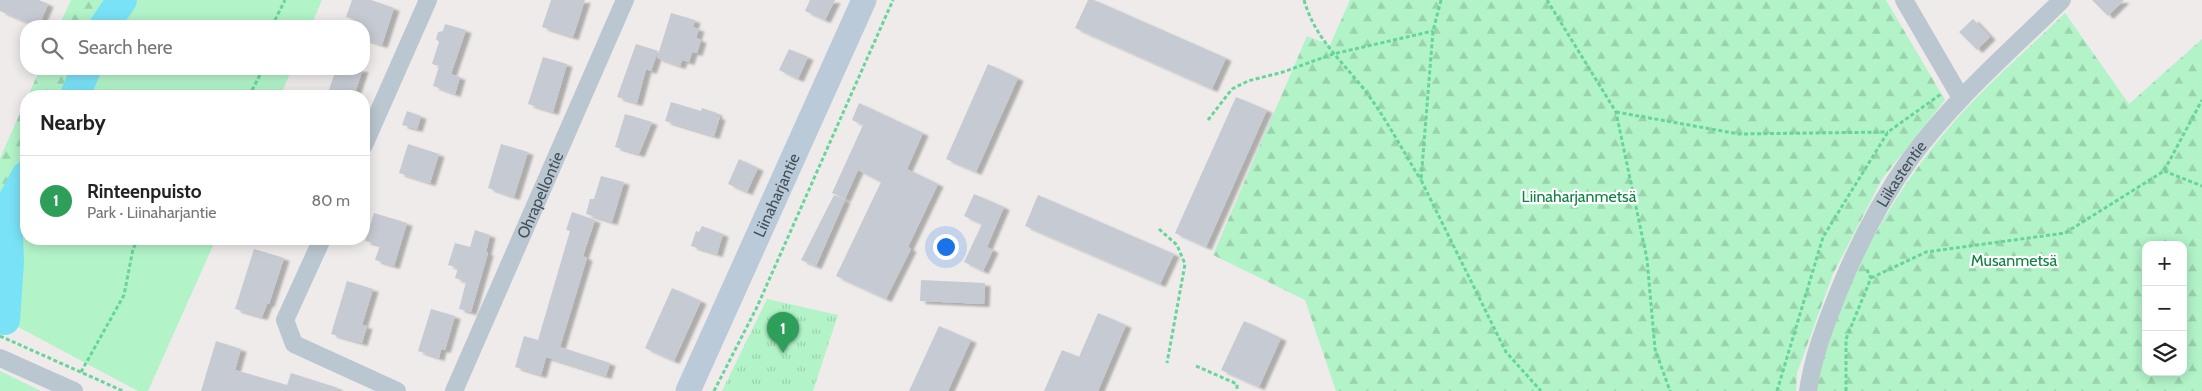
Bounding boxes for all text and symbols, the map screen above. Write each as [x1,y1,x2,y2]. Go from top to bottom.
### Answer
search box [20,20,370,75]
icon: search [38,34,66,62]
text: Search here [78,36,172,59]
text: Nearby [40,110,106,135]
street label: Liikastentie [1873,137,1930,210]
street label: Ohrapellontie [513,149,568,241]
street label: Liinaharjantie [750,150,804,240]
text: Rinteenpuisto [87,180,202,203]
park label: Liinaharjanmetsä [1522,187,1637,206]
text: 1 [53,191,59,210]
text: 80 m [312,191,350,210]
text: Park · Liinaharjantie [87,203,217,222]
your location [933,234,959,260]
map controls [2142,241,2187,376]
button: + [2142,241,2187,286]
park label: Musanmetsä [1971,251,2057,270]
button: − [2142,286,2187,331]
pin: 1 [767,312,799,353]
button: layers [2142,331,2187,376]

